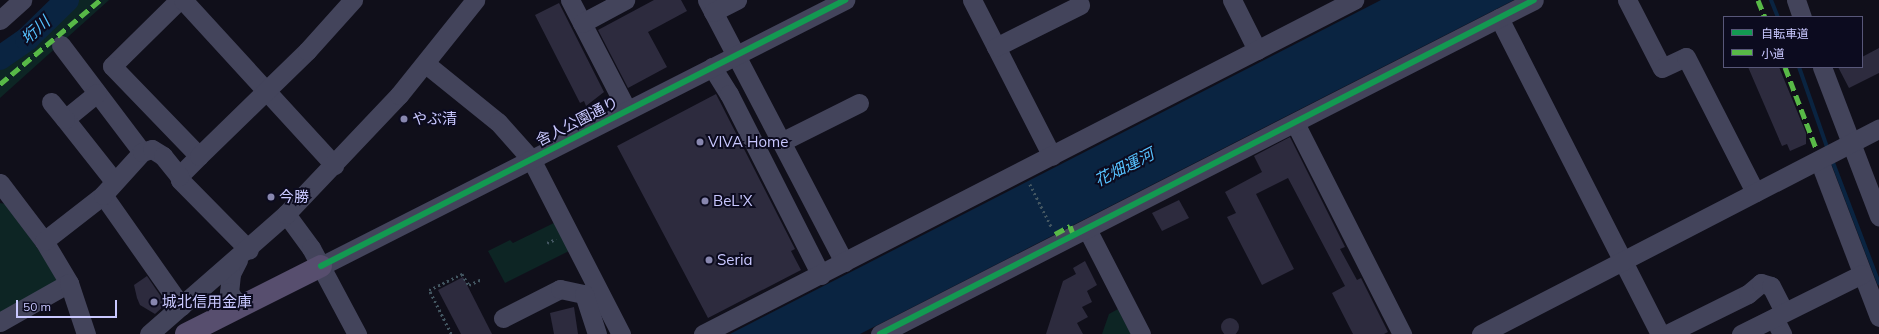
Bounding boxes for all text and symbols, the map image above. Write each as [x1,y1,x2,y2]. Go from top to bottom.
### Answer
water label: 垳川 [17,12,53,48]
legend [1723,16,1863,68]
text: 自転車道 [1761,26,1809,41]
text: 小道 [1761,46,1785,61]
street label: 舎人公園通り [533,93,621,149]
place label: やぶ清 [412,110,457,128]
marker: やぶ清 [399,114,409,124]
place label: VIVA Home [708,133,788,151]
marker: VIVA Home [695,137,705,147]
water label: 花畑運河 [1091,144,1157,190]
place label: 今勝 [279,188,309,206]
marker: 今勝 [266,192,276,202]
place label: BeL'X [713,192,753,210]
marker: BeL'X [700,196,710,206]
place label: Seria [717,251,753,269]
marker: Seria [704,255,714,265]
scale bar [18,292,119,318]
place label: 城北信用金庫 [162,293,252,311]
marker: 城北信用金庫 [149,297,159,307]
text: 50 m [23,299,51,314]

